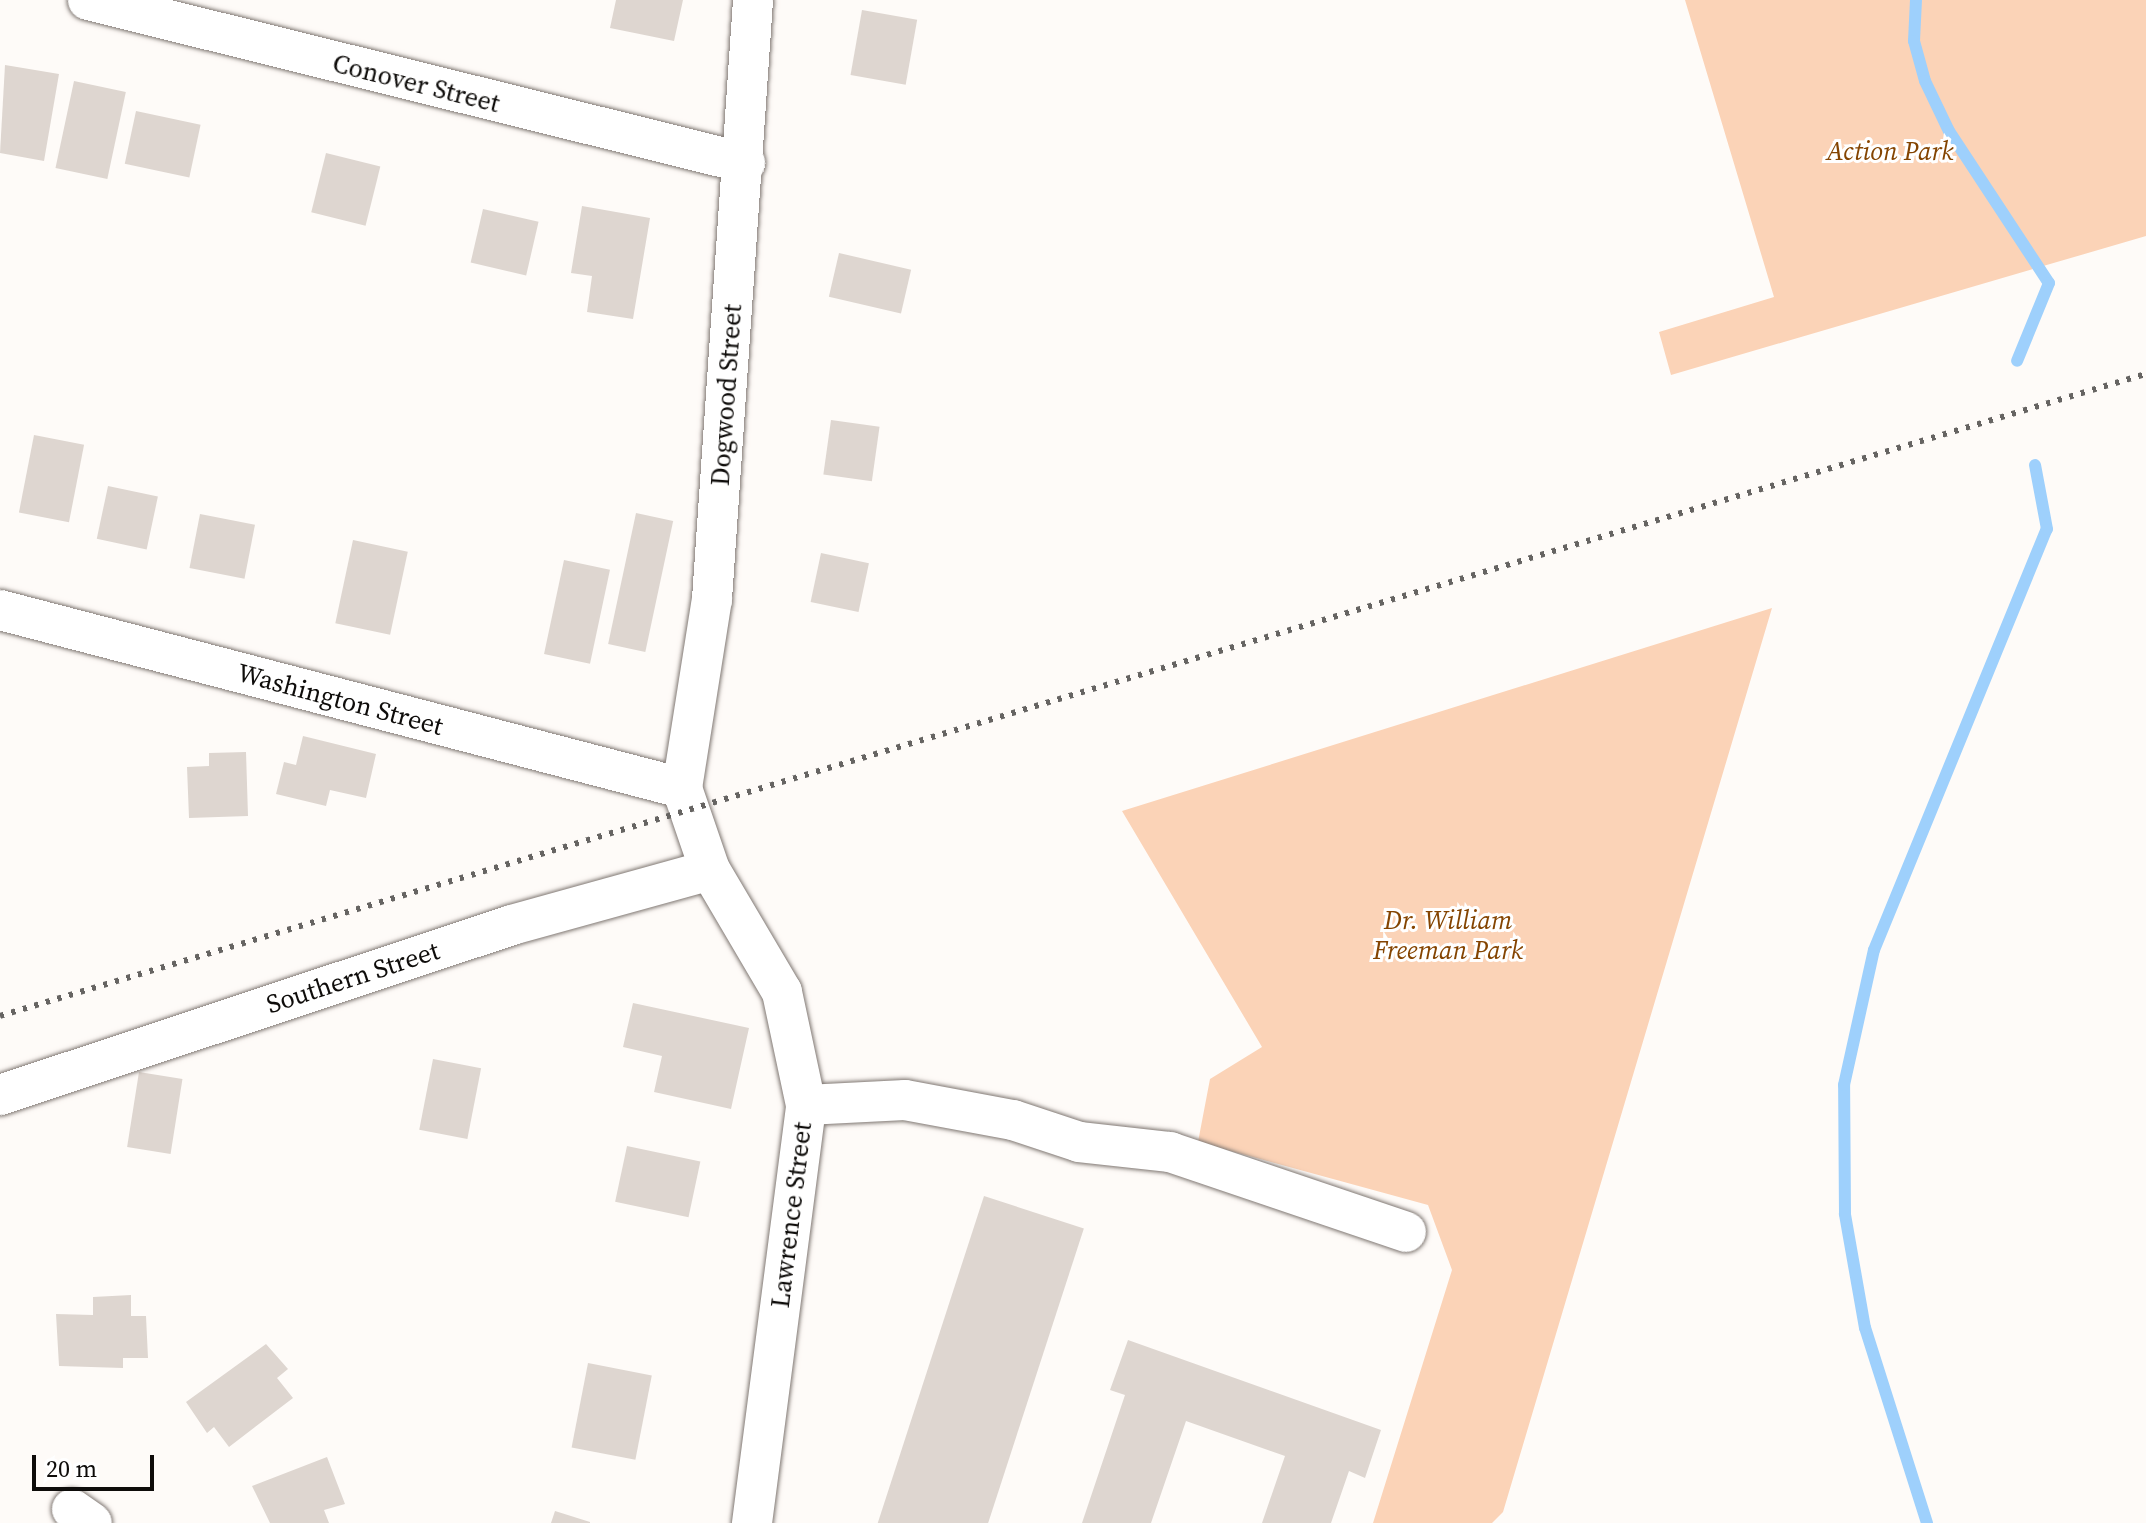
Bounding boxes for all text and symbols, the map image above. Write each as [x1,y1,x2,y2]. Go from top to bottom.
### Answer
street label: Conover Street [329,48,503,120]
park label: Action Park [1826,136,1954,168]
street label: Dogwood Street [705,303,749,487]
street label: Washington Street [234,658,446,742]
park label: Dr. William Freeman Park [1373,905,1523,966]
street label: Southern Street [263,935,443,1021]
street label: Lawrence Street [765,1120,819,1310]
scale bar [36,1439,158,1489]
text: 20 m [46,1452,97,1485]

